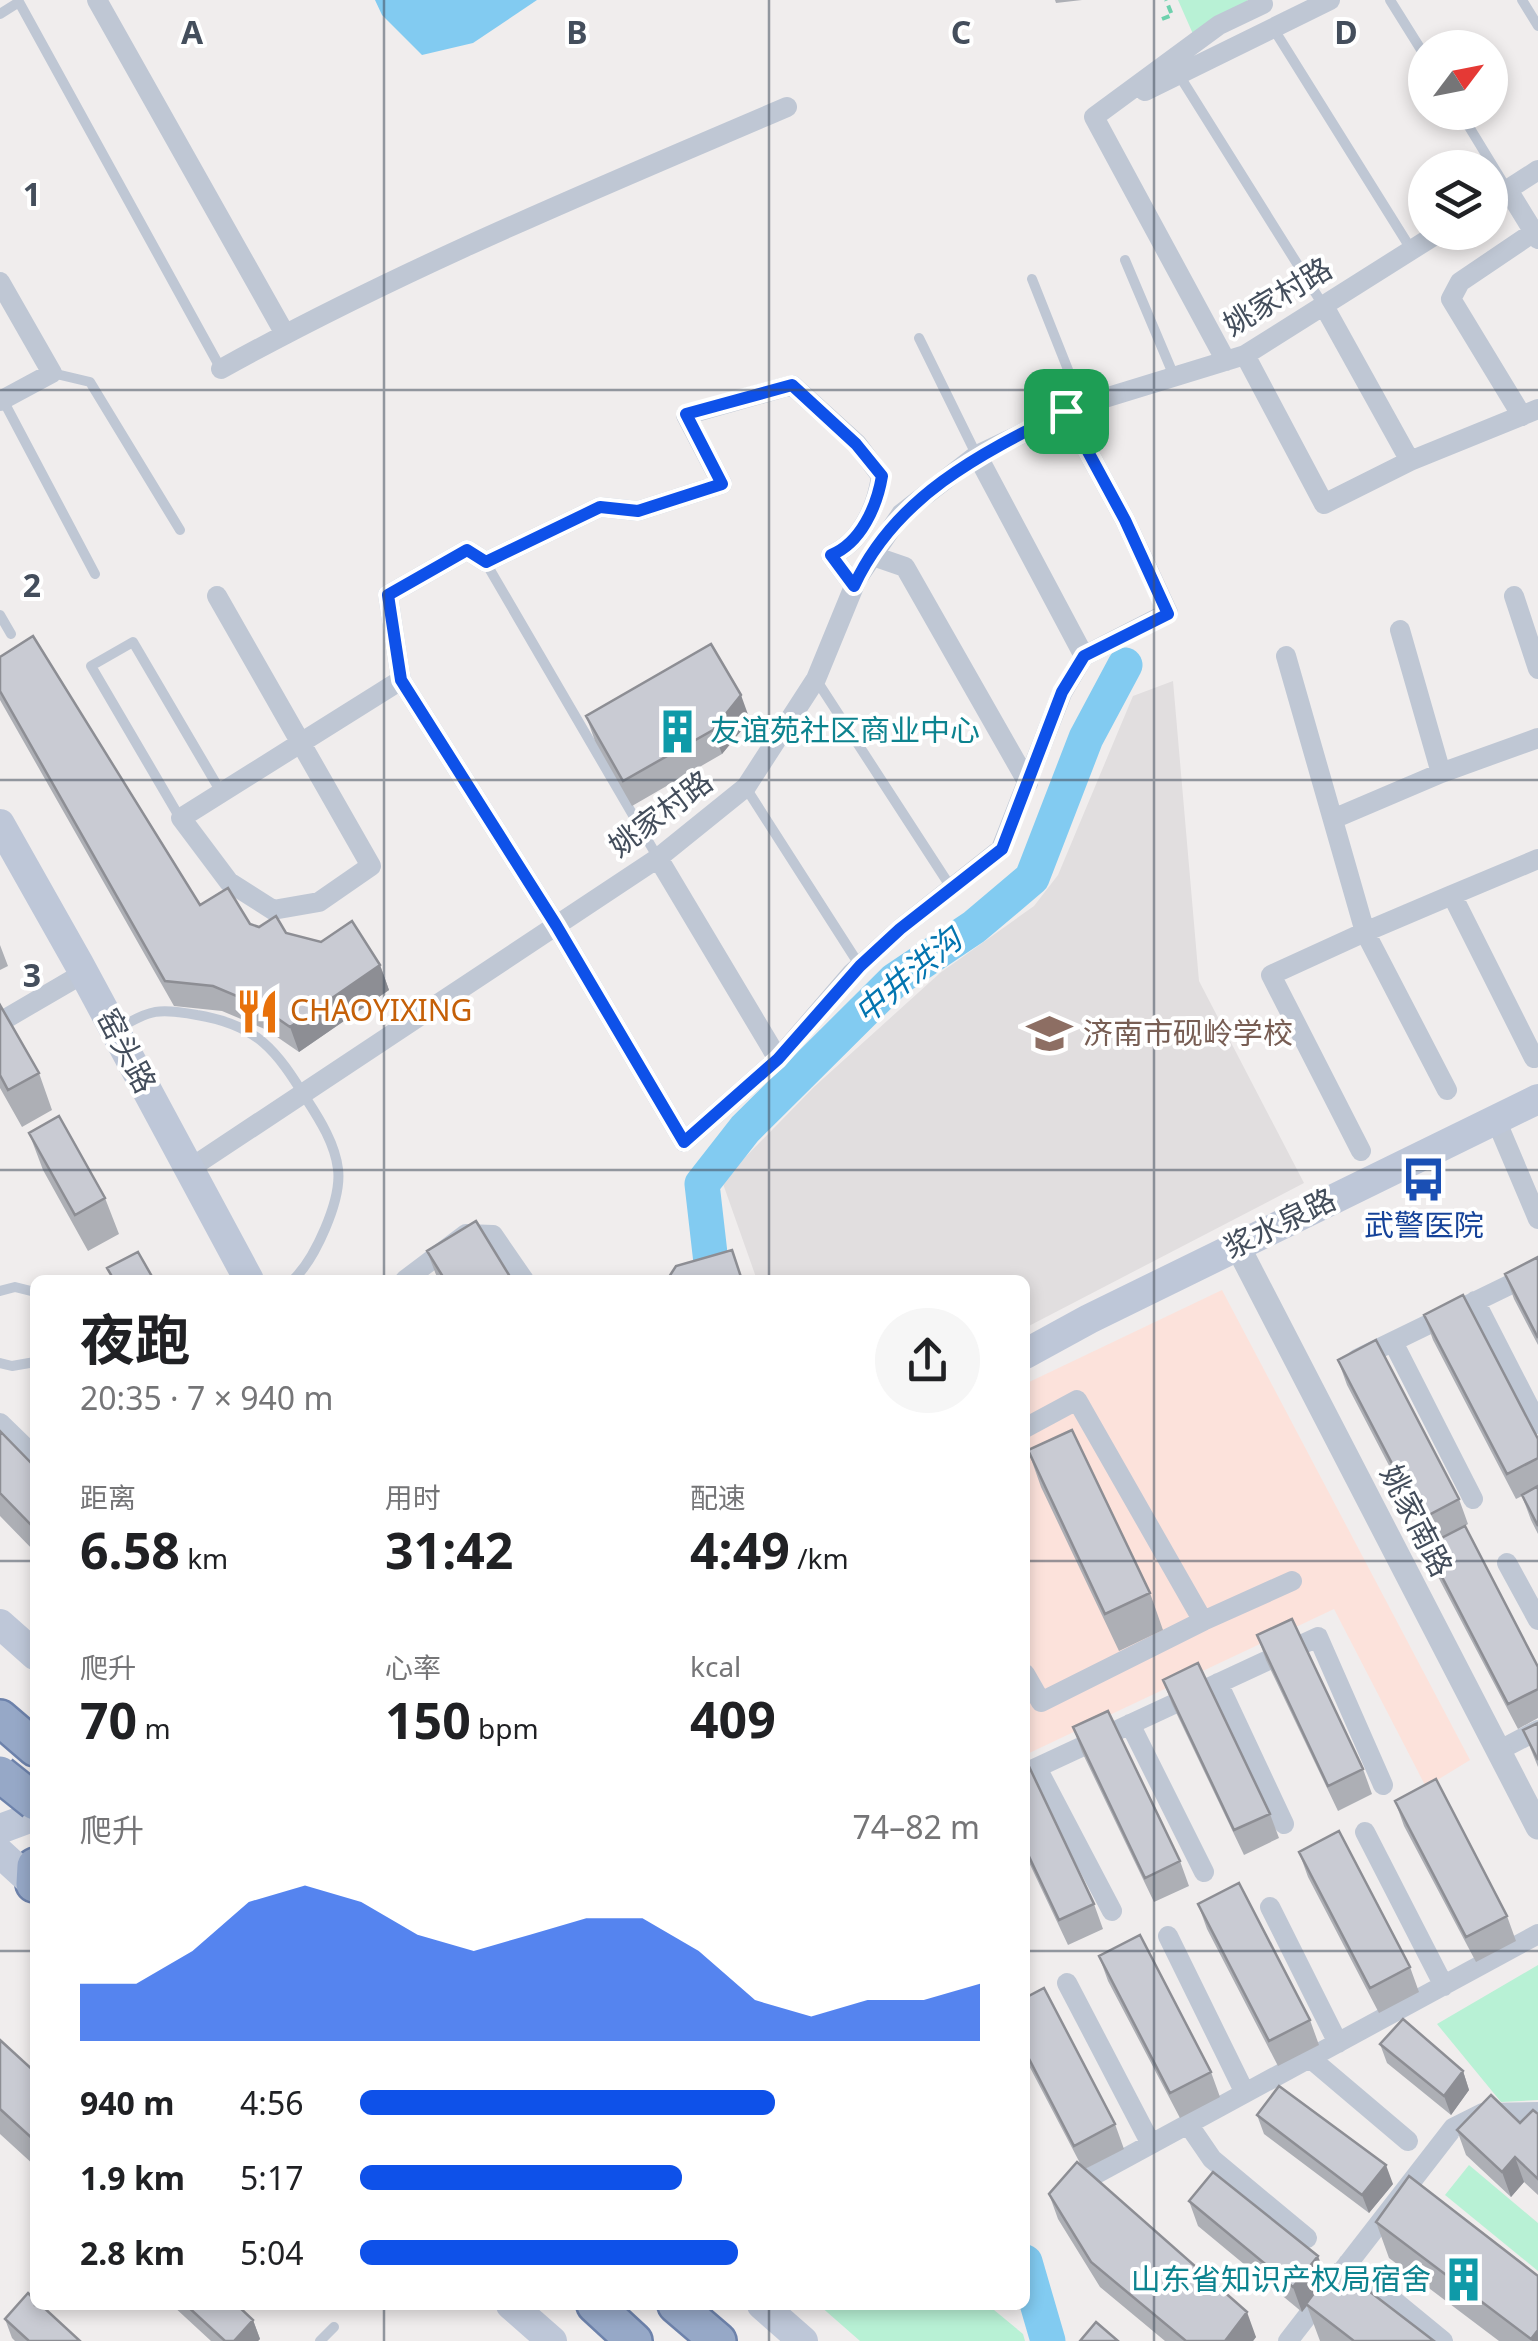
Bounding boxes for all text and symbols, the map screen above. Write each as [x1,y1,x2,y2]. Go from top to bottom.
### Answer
text: A [181,10,204,53]
text: B [566,10,588,53]
text: C [951,10,971,53]
text: D [1334,10,1358,53]
north arrow [1408,30,1508,130]
map controls [1408,30,1508,250]
button: layers [1408,150,1508,250]
text: 1 [23,172,41,215]
street label: 姚家村路 [1215,247,1339,344]
pin [1024,369,1109,454]
icon: arrive [1039,384,1094,439]
text: 2 [23,563,41,606]
building icon: 友谊苑社区商业中心 [653,707,701,755]
place label: 友谊苑社区商业中心 [710,709,980,750]
street label: 姚家村路 [600,760,720,865]
water label: 中井洪沟 [844,915,972,1032]
text: 3 [23,953,41,996]
restaurant icon: CHAOYIXING [233,987,281,1035]
place label: CHAOYIXING [290,989,472,1030]
street label: 窑头路 [88,1001,167,1100]
school or university icon: 济南市砚岭学校 [1026,1010,1074,1058]
place label: 济南市砚岭学校 [1083,1012,1293,1053]
bus stop icon: 武警医院 [1400,1155,1448,1203]
street label: 浆水泉路 [1216,1178,1342,1267]
place label: 武警医院 [1364,1204,1484,1245]
text: 夜跑 [80,1301,190,1376]
button: share [875,1308,980,1413]
text: 20:35 · 7 × 940 m [80,1376,333,1419]
street label: 姚家南路 [1372,1458,1463,1583]
text: 距离 [80,1478,136,1516]
text: 用时 [385,1478,441,1516]
text: 配速 [690,1478,746,1516]
text: 6.58 [80,1516,180,1584]
text: 31:42 [385,1516,513,1584]
text: 4:49 [690,1516,790,1584]
text: km [180,1539,228,1577]
text: /km [790,1539,849,1577]
text: kcal [690,1647,741,1685]
text: 爬升 [80,1648,136,1686]
text: 心率 [385,1648,441,1686]
text: 409 [690,1685,776,1753]
text: 70 [80,1686,137,1754]
text: 150 [385,1686,471,1754]
text: m [137,1709,171,1747]
text: bpm [471,1709,539,1747]
text: 74–82 m [853,1805,980,1848]
text: 爬升 [80,1808,144,1851]
text: 940 m [80,2081,174,2124]
text: 4:56 [240,2081,304,2124]
text: 1.9 km [80,2156,185,2199]
text: 5:17 [240,2156,304,2199]
text: 2.8 km [80,2231,185,2274]
text: 5:04 [240,2231,304,2274]
building icon: 山东省知识产权局宿舍 [1440,2256,1488,2304]
place label: 山东省知识产权局宿舍 [1131,2258,1431,2299]

